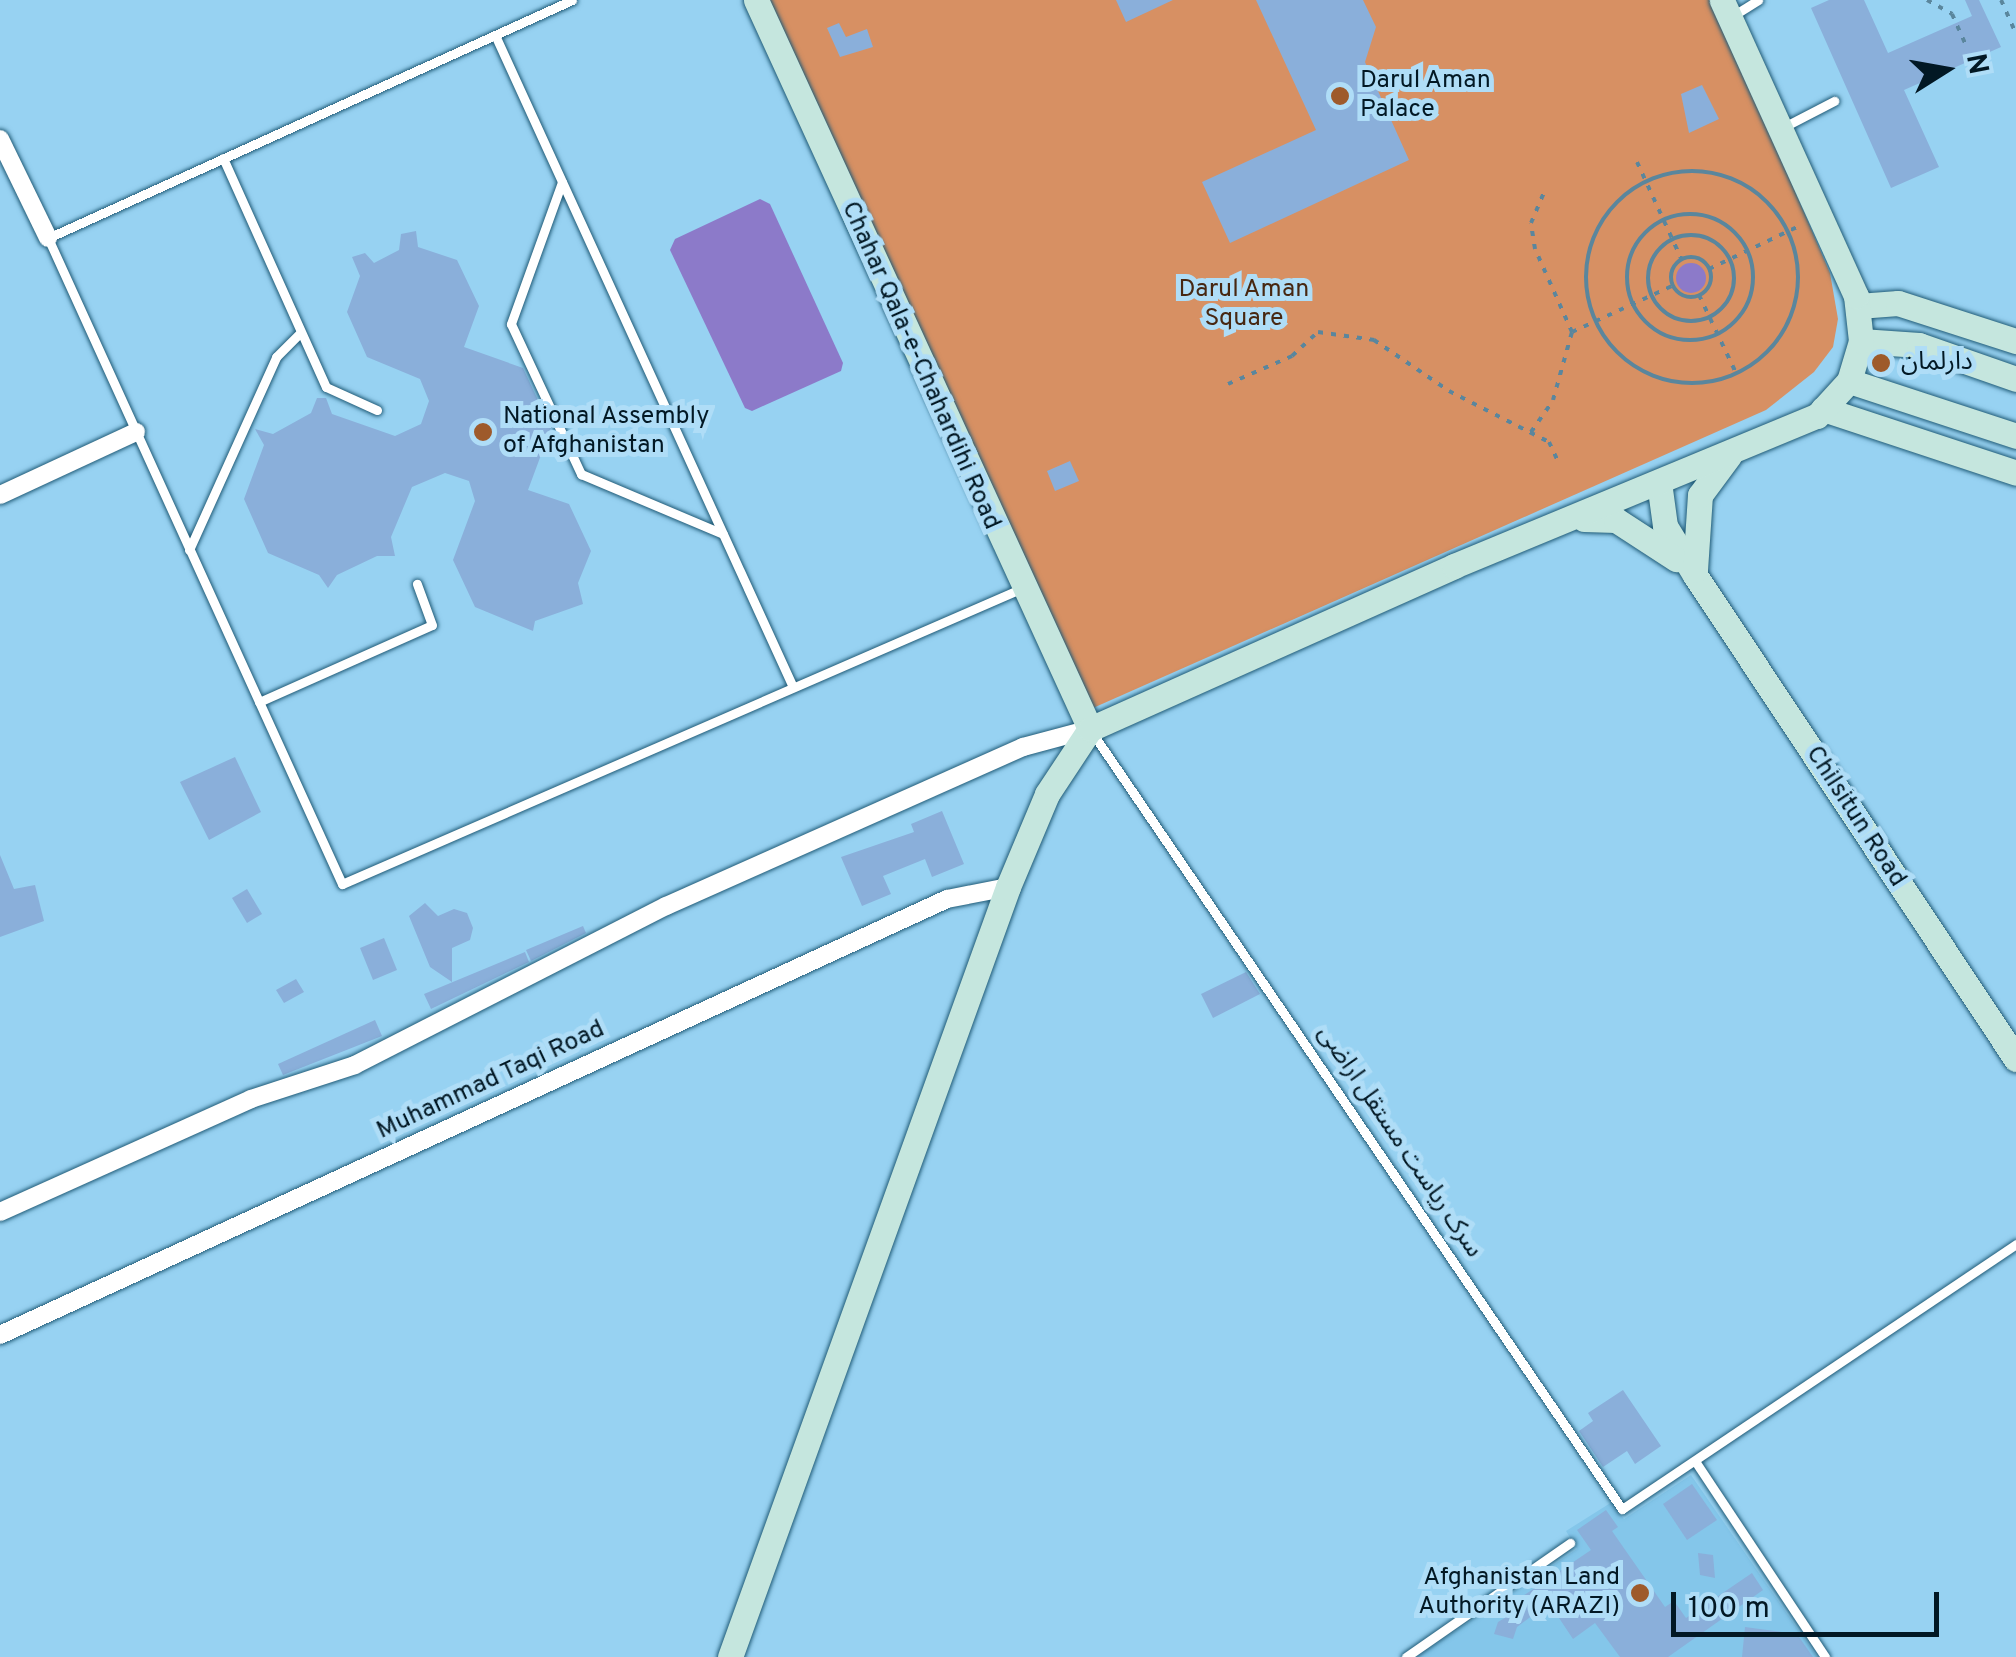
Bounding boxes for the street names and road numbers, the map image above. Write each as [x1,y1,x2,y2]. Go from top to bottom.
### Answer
street label: Chahar Qala-e-Chahardihi Road [834,197,1006,535]
street label: Chilsitun Road [1798,741,1912,893]
street label: Muhammad Taqi Road [372,1015,610,1147]
street label: سرک ریاست مستقل اراضی [1310,1020,1488,1264]

